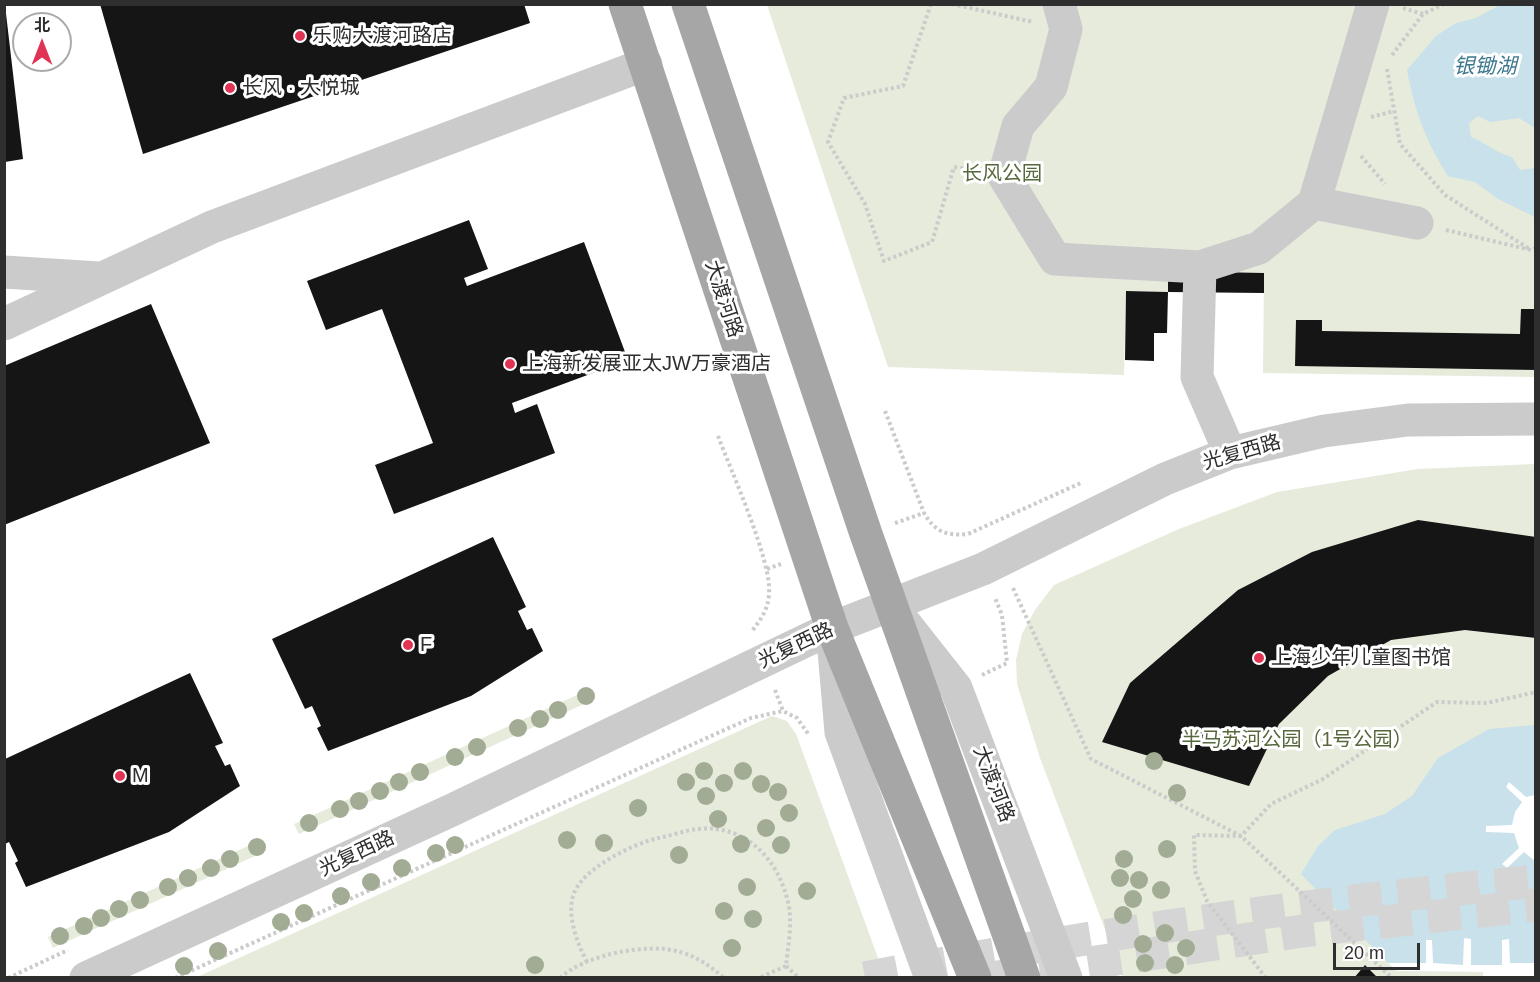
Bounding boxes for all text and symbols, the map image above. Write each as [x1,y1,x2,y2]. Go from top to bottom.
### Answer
north arrow [12,12,72,72]
text: 北 [34,17,50,34]
place label: 乐购大渡河路店 [312,24,452,48]
marker: 乐购大渡河路店 [293,29,307,43]
water label: 银锄湖 [1454,54,1516,80]
place label: 长风 · 大悦城 [242,76,360,100]
marker: 长风 · 大悦城 [223,81,237,95]
park label: 长风公园 [962,162,1042,186]
street label: 大渡河路 [699,257,747,341]
place label: 上海新发展亚太JW万豪酒店 [522,352,771,376]
marker: 上海新发展亚太JW万豪酒店 [503,357,517,371]
street label: 光复西路 [1200,430,1284,476]
street label: 光复西路 [755,618,837,674]
place label: F [420,633,432,657]
marker: F [401,638,415,652]
place label: 上海少年儿童图书馆 [1271,646,1451,670]
marker: 上海少年儿童图书馆 [1252,651,1266,665]
park label: 半马苏河公园（1号公园） [1181,728,1413,752]
street label: 大渡河路 [967,742,1019,826]
place label: M [132,764,149,788]
marker: M [113,769,127,783]
street label: 光复西路 [316,826,398,882]
scale bar [1336,931,1423,969]
text: 20 m [1344,943,1384,963]

